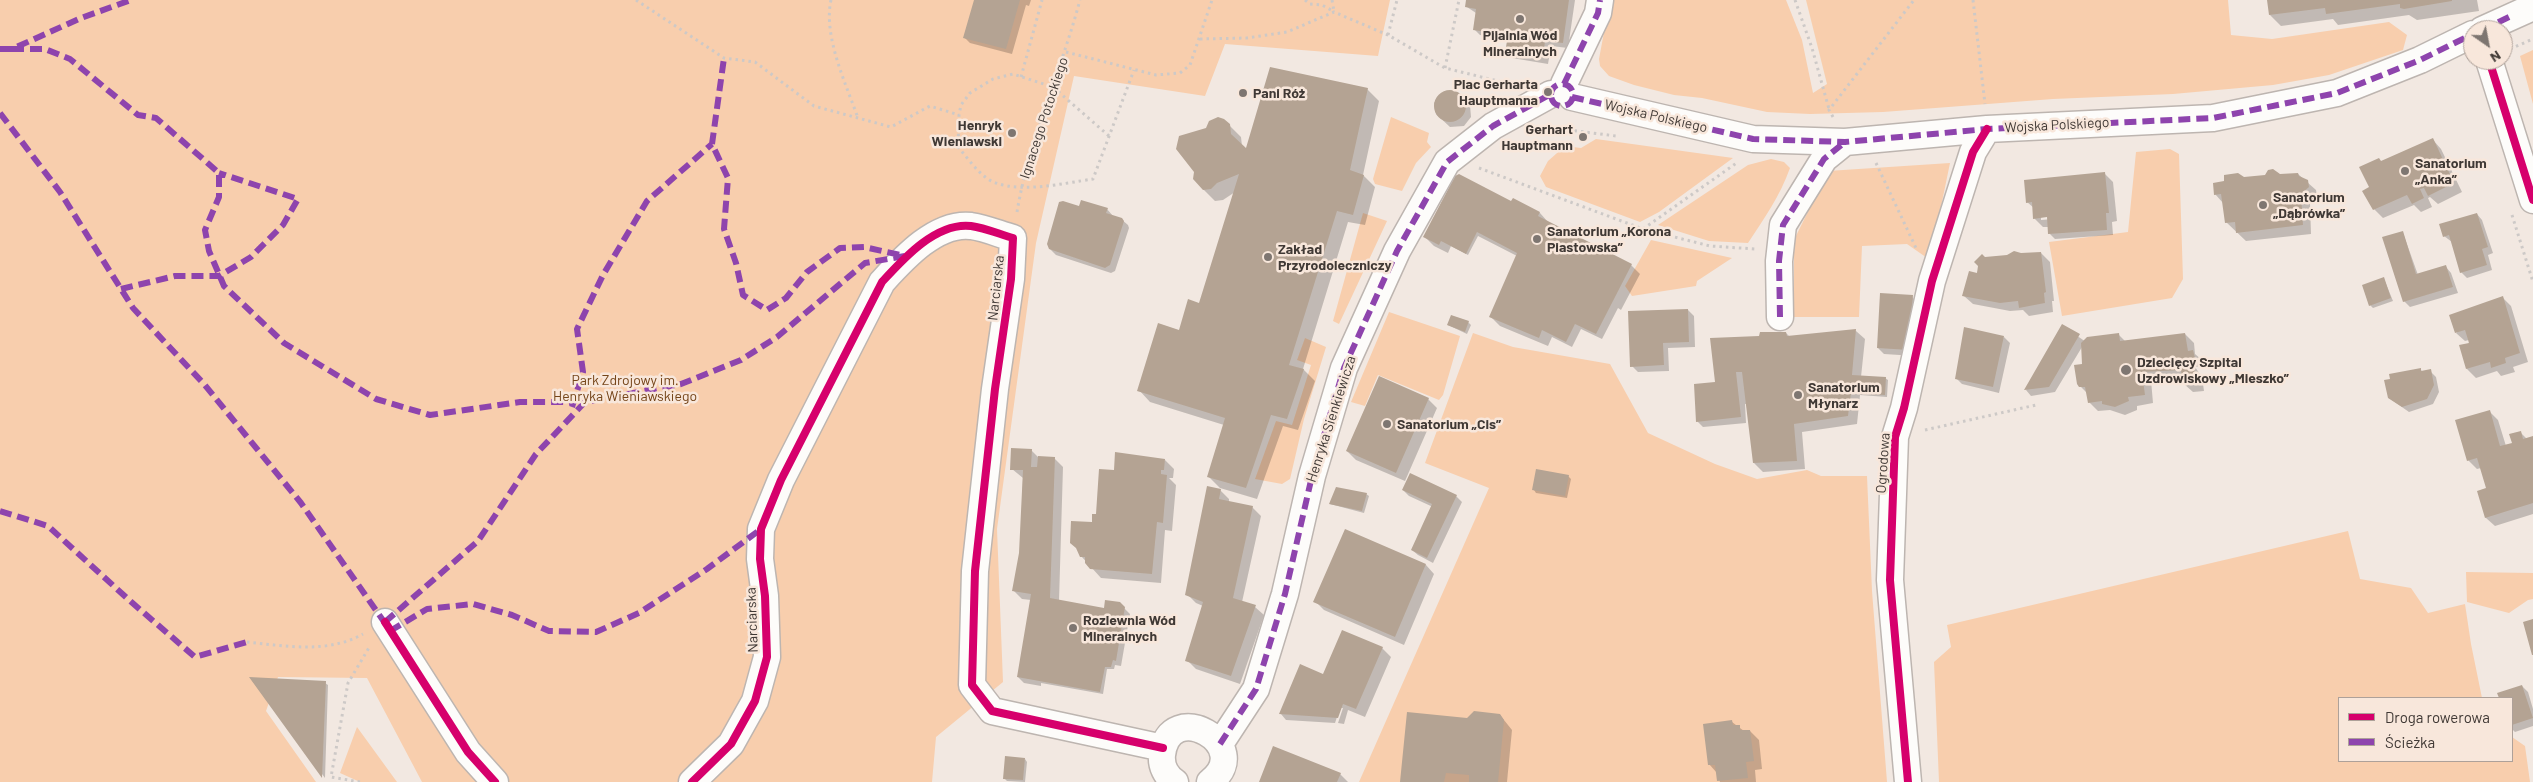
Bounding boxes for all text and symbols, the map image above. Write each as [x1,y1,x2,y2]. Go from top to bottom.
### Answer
marker: Pijalnia Wód Mineralnych [1514,13,1526,25]
north arrow [2463,20,2513,70]
place label: Pijalnia Wód Mineralnych [1483,27,1557,59]
text: N [2487,47,2504,67]
street label: Ignacego Potockiego [1016,55,1072,181]
place label: Plac Gerharta Hauptmanna [1454,76,1538,108]
place label: Pani Róż [1253,85,1305,101]
marker: Plac Gerharta Hauptmanna [1542,86,1554,98]
marker: Pani Róż [1237,87,1249,99]
street label: Wojska Polskiego [1603,96,1709,136]
street label: Wojska Polskiego [2004,114,2110,136]
place label: Henryk Wieniawski [932,117,1002,150]
place label: Gerhart Hauptmann [1502,121,1573,154]
marker: Henryk Wieniawski [1006,127,1018,139]
marker: Gerhart Hauptmann [1577,131,1589,143]
place label: Sanatorium „Anka” [2415,155,2487,188]
marker: Sanatorium „Anka” [2399,165,2411,177]
place label: Sanatorium „Dąbrówka” [2273,189,2345,222]
marker: Sanatorium „Dąbrówka” [2257,199,2269,211]
place label: Sanatorium „Korona Piastowska” [1547,223,1671,256]
marker: Sanatorium „Korona Piastowska” [1531,233,1543,245]
place label: Zakład Przyrodoleczniczy [1278,241,1391,274]
marker: Zakład Przyrodoleczniczy [1262,251,1274,263]
street label: Narciarska [984,255,1008,321]
street label: Henryka Sienkiewicza [1303,354,1359,484]
place label: Dziecięcy Szpital Uzdrowiskowy „Mieszko” [2137,354,2289,387]
marker: Dziecięcy Szpital Uzdrowiskowy „Mieszko” [2119,363,2133,377]
park label: Park Zdrojowy im. Henryka Wieniawskiego [553,372,697,404]
place label: Sanatorium Młynarz [1808,379,1880,412]
marker: Sanatorium Młynarz [1792,389,1804,401]
place label: Sanatorium „Cis” [1397,416,1501,432]
marker: Sanatorium „Cis” [1381,418,1393,430]
street label: Ogrodowa [1872,432,1894,494]
street label: Narciarska [742,587,762,653]
place label: Rozlewnia Wód Mineralnych [1083,612,1176,644]
marker: Rozlewnia Wód Mineralnych [1067,622,1079,634]
legend [2338,697,2513,762]
text: Droga rowerowa [2385,708,2490,726]
text: Ścieżka [2385,733,2435,751]

